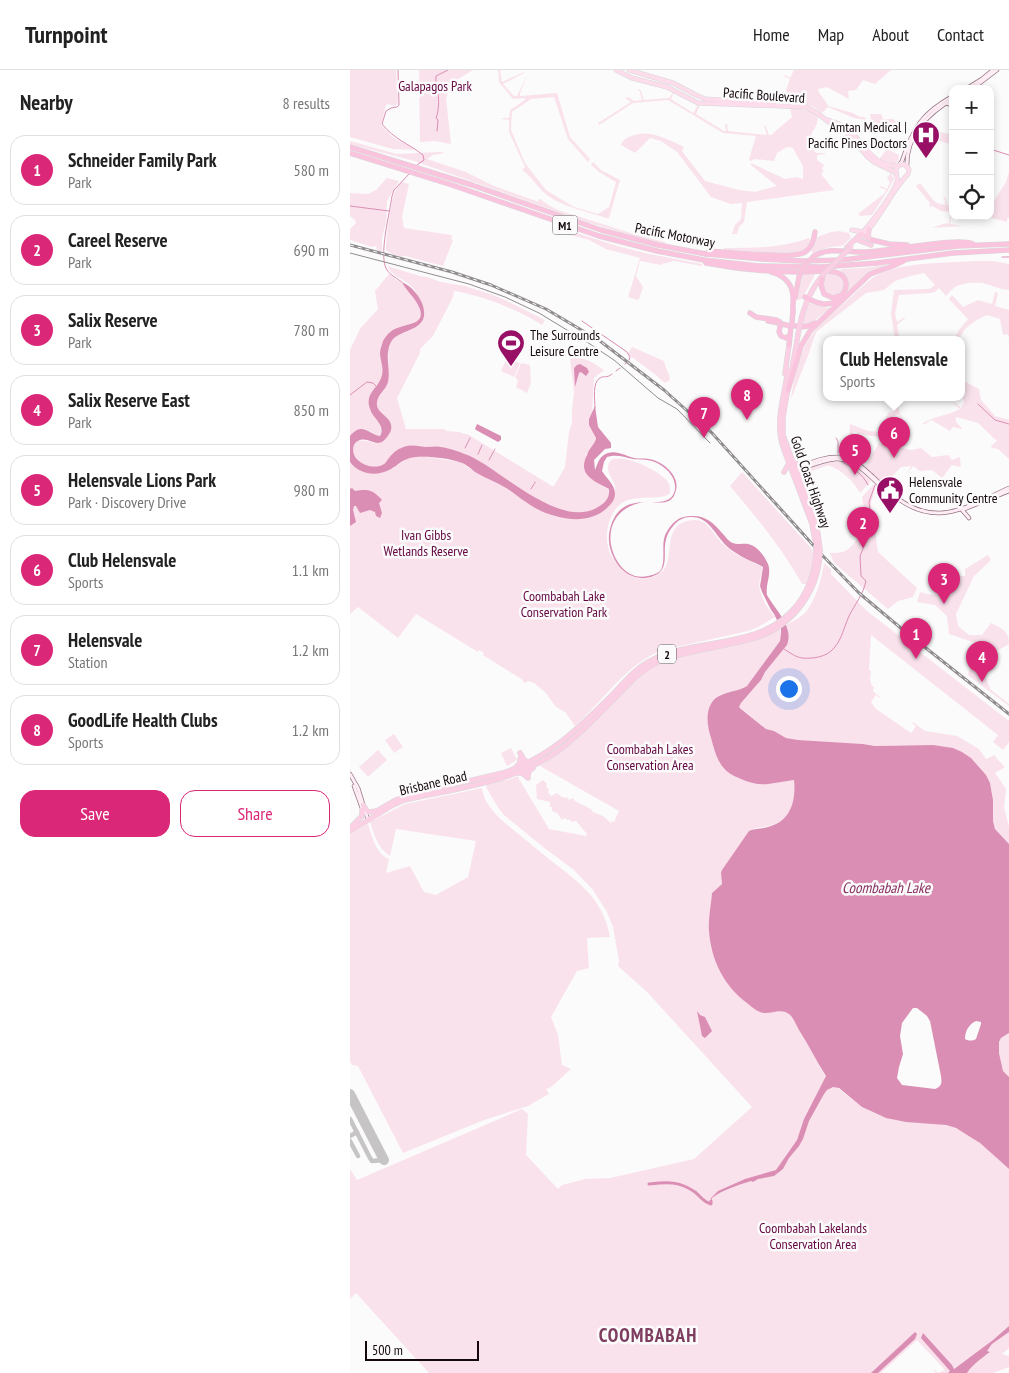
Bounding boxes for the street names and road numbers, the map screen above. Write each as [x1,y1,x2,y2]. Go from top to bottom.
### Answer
street label: Pacific Boulevard [723,83,805,107]
road number: M1 [552,216,578,234]
street label: Pacific Motorway [633,218,717,252]
street label: Gold Coast Highway [787,434,835,531]
road number: 2 [658,644,676,664]
street label: Brisbane Road [398,767,468,799]

